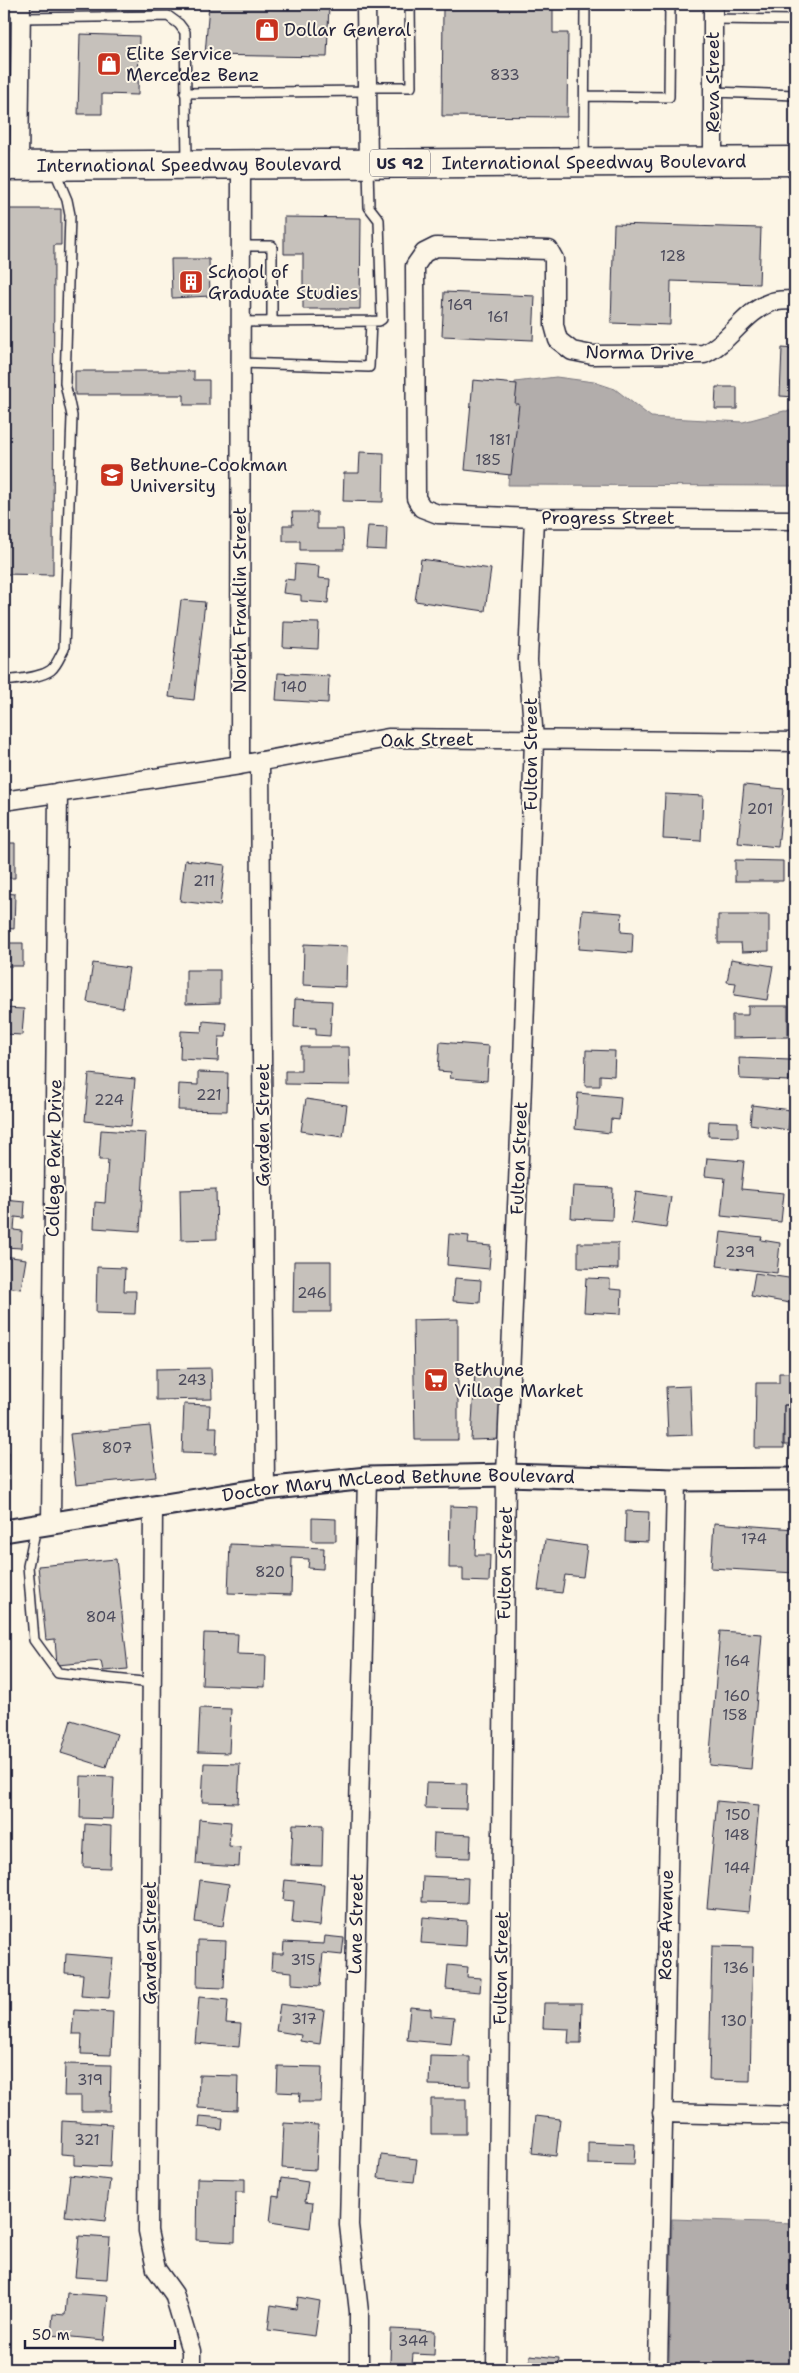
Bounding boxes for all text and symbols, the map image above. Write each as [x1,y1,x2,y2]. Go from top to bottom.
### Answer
shop icon: Dollar General [254,17,280,43]
place label: Dollar General [284,18,412,42]
street label: Reva Street [701,31,725,133]
place label: Elite Service Mercedez Benz [126,42,260,87]
shop icon: Elite Service Mercedez Benz [96,51,122,77]
house number: 833 [490,65,520,85]
street label: International Speedway Boulevard [442,149,746,175]
road number: US 92 [370,150,430,177]
street label: International Speedway Boulevard [37,152,341,178]
house number: 128 [660,246,686,266]
place label: School of Graduate Studies [208,260,359,305]
building icon: School of Graduate Studies [178,269,204,295]
house number: 169 [447,295,473,315]
house number: 161 [487,307,509,327]
street label: Norma Drive [585,340,695,366]
house number: 181 [489,430,511,450]
house number: 185 [475,450,501,470]
place label: Bethune-Cookman University [130,453,288,498]
school or university icon: Bethune-Cookman University [99,462,125,488]
street label: Progress Street [541,506,675,530]
street label: North Franklin Street [228,507,252,693]
house number: 140 [281,677,307,697]
street label: Fulton Street [519,697,543,811]
street label: Oak Street [380,727,474,753]
house number: 201 [747,799,773,819]
house number: 211 [193,871,215,891]
street label: Garden Street [251,1063,275,1187]
street label: College Park Drive [41,1079,67,1237]
house number: 221 [196,1085,222,1105]
house number: 224 [94,1090,124,1110]
street label: Fulton Street [505,1101,533,1215]
house number: 239 [725,1242,755,1262]
house number: 246 [297,1283,327,1303]
place label: Bethune Village Market [454,1358,584,1403]
supermarket icon: Bethune Village Market [423,1367,449,1393]
house number: 243 [177,1370,207,1390]
house number: 807 [102,1438,132,1458]
street label: Doctor Mary McLeod Bethune Boulevard [220,1463,575,1508]
street label: Fulton Street [492,1506,518,1620]
house number: 174 [741,1529,767,1549]
house number: 820 [255,1562,285,1582]
house number: 804 [86,1607,116,1627]
house number: 164 [724,1651,750,1671]
house number: 160 [724,1686,750,1706]
house number: 158 [722,1705,748,1725]
house number: 150 [725,1805,751,1825]
house number: 148 [724,1825,750,1845]
house number: 144 [724,1858,750,1878]
street label: Rose Avenue [653,1869,679,1981]
street label: Lane Street [343,1873,369,1975]
street label: Garden Street [138,1881,162,2005]
street label: Fulton Street [488,1911,514,2025]
house number: 315 [291,1950,315,1970]
house number: 136 [723,1958,749,1978]
house number: 317 [291,2009,317,2029]
house number: 130 [721,2011,747,2031]
house number: 319 [77,2070,103,2090]
house number: 321 [74,2130,100,2150]
scale bar [25,2318,175,2350]
text: 50 m [32,2325,70,2345]
house number: 344 [398,2331,428,2351]

